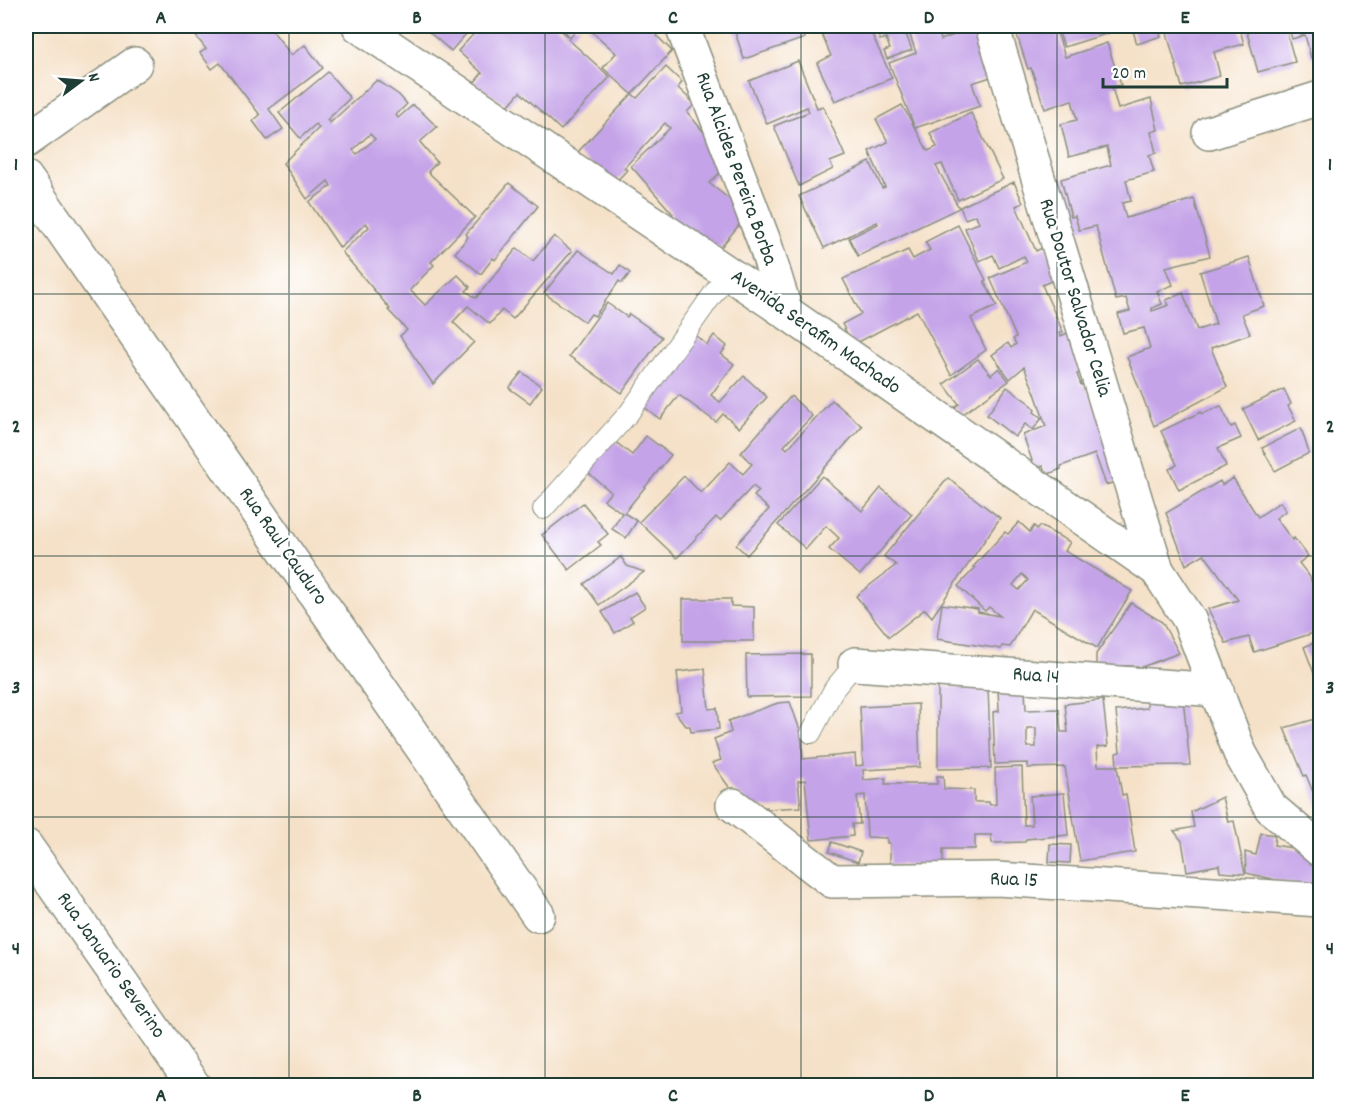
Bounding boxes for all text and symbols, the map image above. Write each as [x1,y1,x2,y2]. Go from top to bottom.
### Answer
text: A [156,5,167,33]
text: B [412,5,422,33]
text: C [668,5,678,33]
text: D [924,5,935,33]
text: E [1180,5,1190,33]
north arrow [51,51,111,111]
scale bar [1103,51,1228,89]
text: 20 m [1112,62,1146,87]
street label: Rua Alcides Pereira Borba [686,68,784,271]
text: N [81,71,105,85]
text: 1 [14,152,18,180]
text: 1 [1328,152,1332,180]
street label: Rua Doutor Salvador Celia [1030,195,1119,402]
street label: Avenida Serafim Machado [724,263,906,403]
text: 2 [12,414,20,442]
text: 2 [1326,414,1334,442]
street label: Rua Raul Cauduro [230,482,334,612]
street label: Rua 14 [1011,660,1061,694]
text: 3 [12,675,20,703]
text: 3 [1326,675,1334,703]
street label: Rua 15 [989,865,1039,897]
street label: Rua Januario Severino [48,887,172,1045]
text: 4 [12,936,20,964]
text: 4 [1326,936,1334,964]
text: A [156,1083,167,1111]
text: B [412,1083,422,1111]
text: C [668,1083,678,1111]
text: D [924,1083,935,1111]
text: E [1180,1083,1190,1111]

